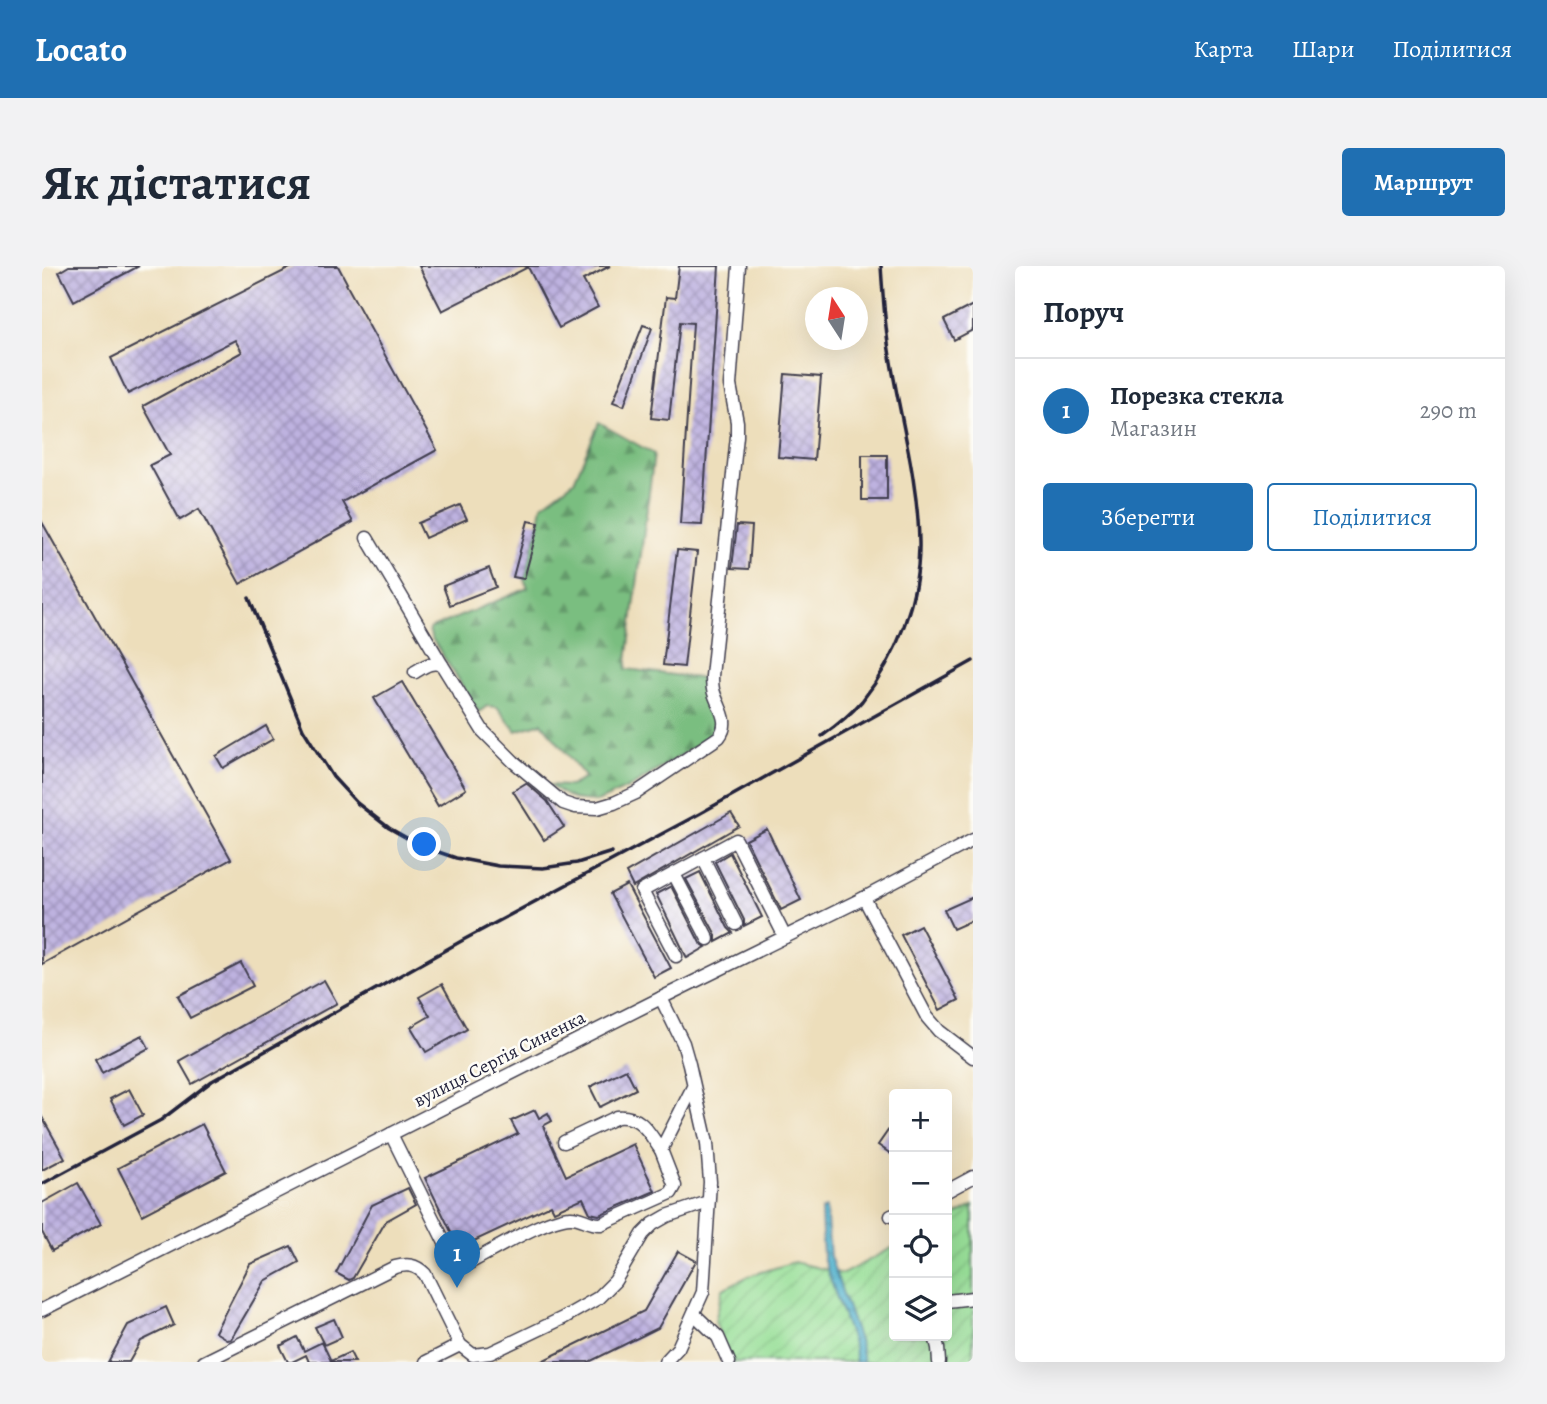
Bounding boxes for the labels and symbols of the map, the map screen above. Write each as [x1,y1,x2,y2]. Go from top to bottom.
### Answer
north arrow [805,287,868,350]
your location [407,827,441,861]
street label: вулиця Сергія Синенка [409,1004,590,1114]
pin: 1 [434,1230,480,1288]

